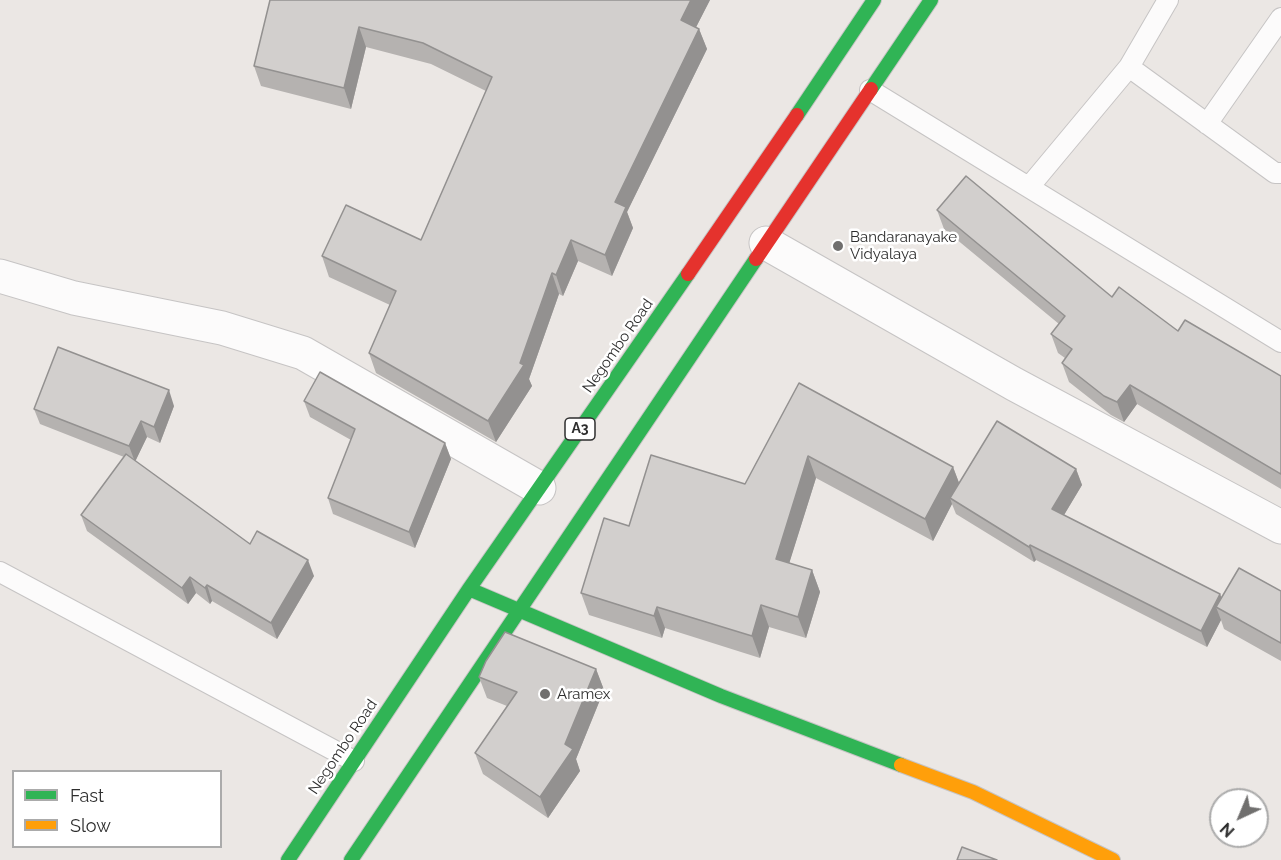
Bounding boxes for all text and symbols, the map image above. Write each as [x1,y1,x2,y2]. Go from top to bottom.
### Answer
place label: Bandaranayake Vidyalaya [850,228,957,263]
marker: Bandaranayake Vidyalaya [831,239,845,253]
street label: Negombo Road [579,296,657,396]
road number: A3 [565,418,595,440]
place label: Aramex [557,685,610,703]
marker: Aramex [538,687,552,701]
street label: Negombo Road [305,696,381,798]
legend [12,770,222,848]
text: Fast [70,785,104,806]
north arrow [1209,788,1269,848]
text: Slow [70,815,111,836]
text: N [1217,819,1239,841]

